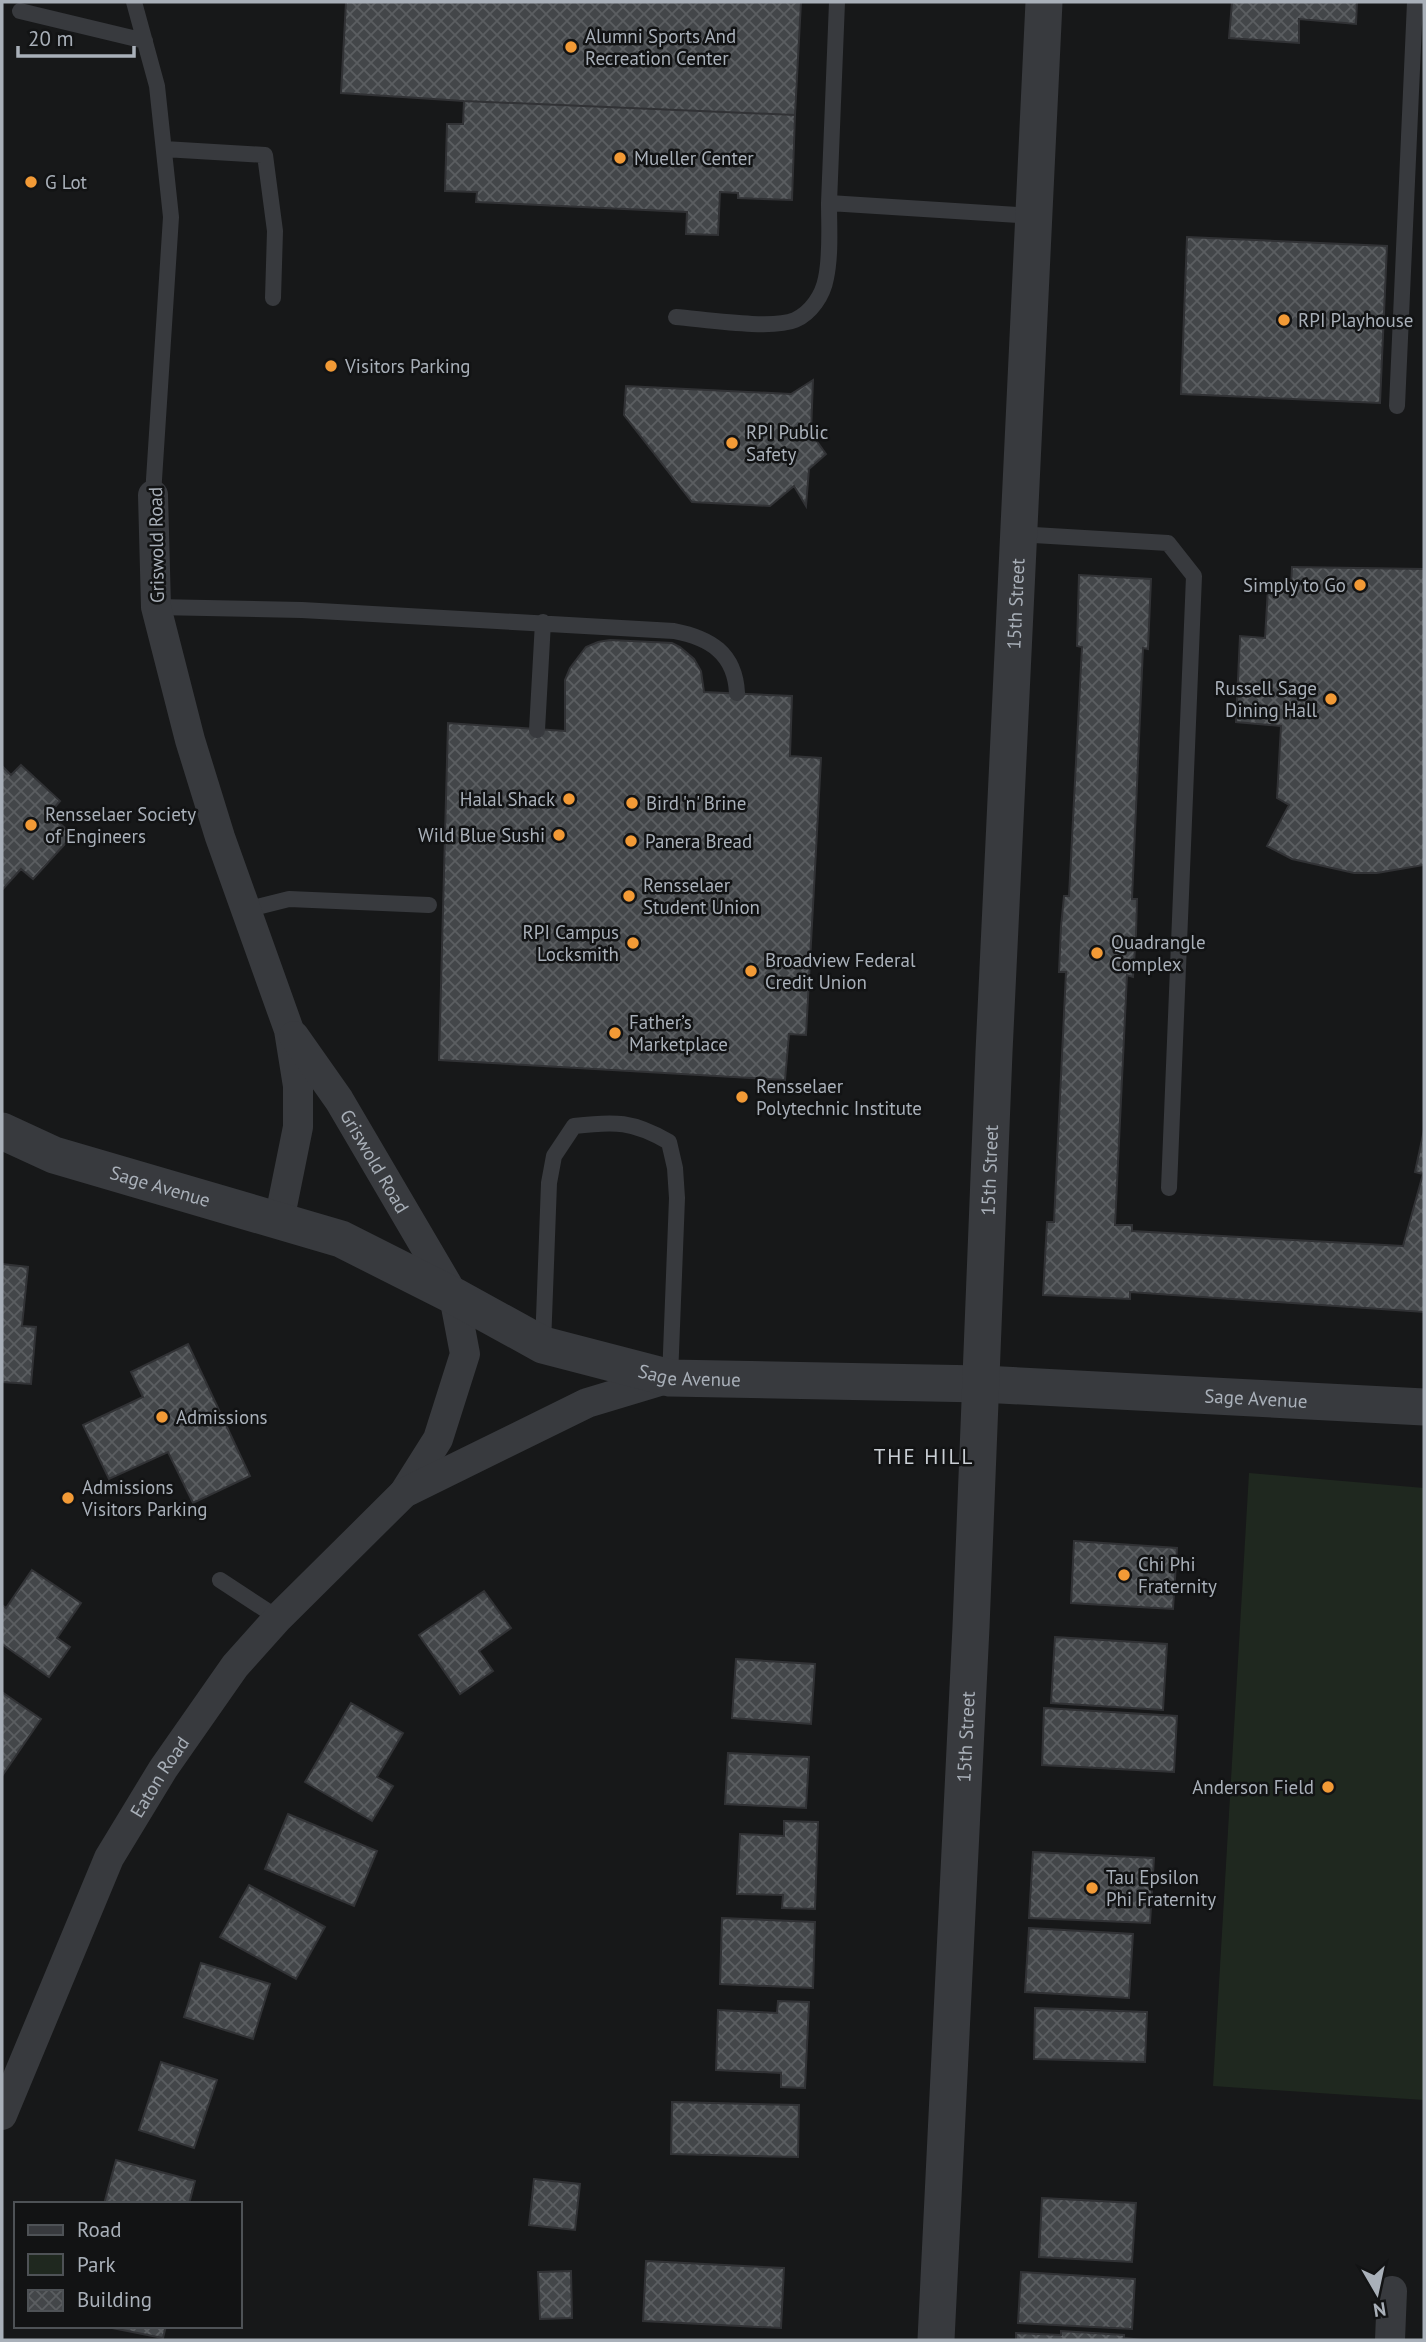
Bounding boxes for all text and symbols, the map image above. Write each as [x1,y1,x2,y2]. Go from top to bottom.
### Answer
scale bar [18,14,133,58]
place label: Alumni Sports And Recreation Center [585,24,736,70]
text: 20 m [28,25,74,52]
marker: Alumni Sports And Recreation Center [563,39,579,55]
place label: Mueller Center [634,146,754,170]
marker: Mueller Center [612,150,628,166]
place label: G Lot [45,170,88,194]
marker: G Lot [23,174,39,190]
place label: RPI Playhouse [1298,308,1413,332]
marker: RPI Playhouse [1276,312,1292,328]
place label: Visitors Parking [344,354,471,378]
marker: Visitors Parking [323,358,339,374]
place label: RPI Public Safety [746,420,828,466]
marker: RPI Public Safety [724,435,740,451]
street label: Griswold Road [143,487,169,603]
street label: 15th Street [1001,557,1030,650]
place label: Simply to Go [1243,573,1346,597]
marker: Simply to Go [1352,577,1368,593]
place label: Russell Sage Dining Hall [1214,676,1317,722]
marker: Russell Sage Dining Hall [1323,691,1339,707]
place label: Halal Shack [460,787,555,811]
marker: Halal Shack [561,791,577,807]
place label: Bird 'n' Brine [646,791,746,815]
marker: Bird 'n' Brine [624,795,640,811]
place label: Rensselaer Society of Engineers [45,802,196,848]
marker: Rensselaer Society of Engineers [23,817,39,833]
place label: Wild Blue Sushi [418,823,545,847]
marker: Wild Blue Sushi [551,827,567,843]
place label: Panera Bread [645,829,752,853]
marker: Panera Bread [623,833,639,849]
place label: Rensselaer Student Union [643,873,760,919]
marker: Rensselaer Student Union [621,888,637,904]
place label: RPI Campus Locksmith [523,920,619,966]
place label: Quadrangle Complex [1111,930,1206,976]
marker: RPI Campus Locksmith [625,935,641,951]
marker: Quadrangle Complex [1089,945,1105,961]
place label: Broadview Federal Credit Union [765,948,916,994]
marker: Broadview Federal Credit Union [743,963,759,979]
place label: Father’s Marketplace [629,1010,728,1056]
marker: Father’s Marketplace [607,1025,623,1041]
place label: Rensselaer Polytechnic Institute [756,1074,922,1120]
marker: Rensselaer Polytechnic Institute [734,1089,750,1105]
street label: Griswold Road [335,1105,415,1217]
street label: 15th Street [975,1124,1003,1216]
street label: Sage Avenue [107,1160,213,1212]
street label: Sage Avenue [636,1358,741,1391]
street label: Sage Avenue [1204,1384,1308,1413]
place label: Admissions [176,1405,268,1429]
marker: Admissions [154,1409,170,1425]
district label: THE HILL [874,1443,974,1470]
place label: Admissions Visitors Parking [81,1475,208,1521]
marker: Admissions Visitors Parking [60,1490,76,1506]
place label: Chi Phi Fraternity [1138,1552,1217,1598]
marker: Chi Phi Fraternity [1116,1567,1132,1583]
street label: 15th Street [951,1690,980,1783]
street label: Eaton Road [125,1731,194,1822]
place label: Anderson Field [1192,1775,1314,1799]
marker: Anderson Field [1320,1779,1336,1795]
place label: Tau Epsilon Phi Fraternity [1106,1865,1216,1911]
marker: Tau Epsilon Phi Fraternity [1084,1880,1100,1896]
legend [14,2202,242,2328]
text: Road [77,2216,121,2243]
text: Park [77,2251,116,2278]
north arrow [1342,2258,1412,2328]
text: Building [77,2286,152,2313]
text: N [1372,2297,1388,2323]

